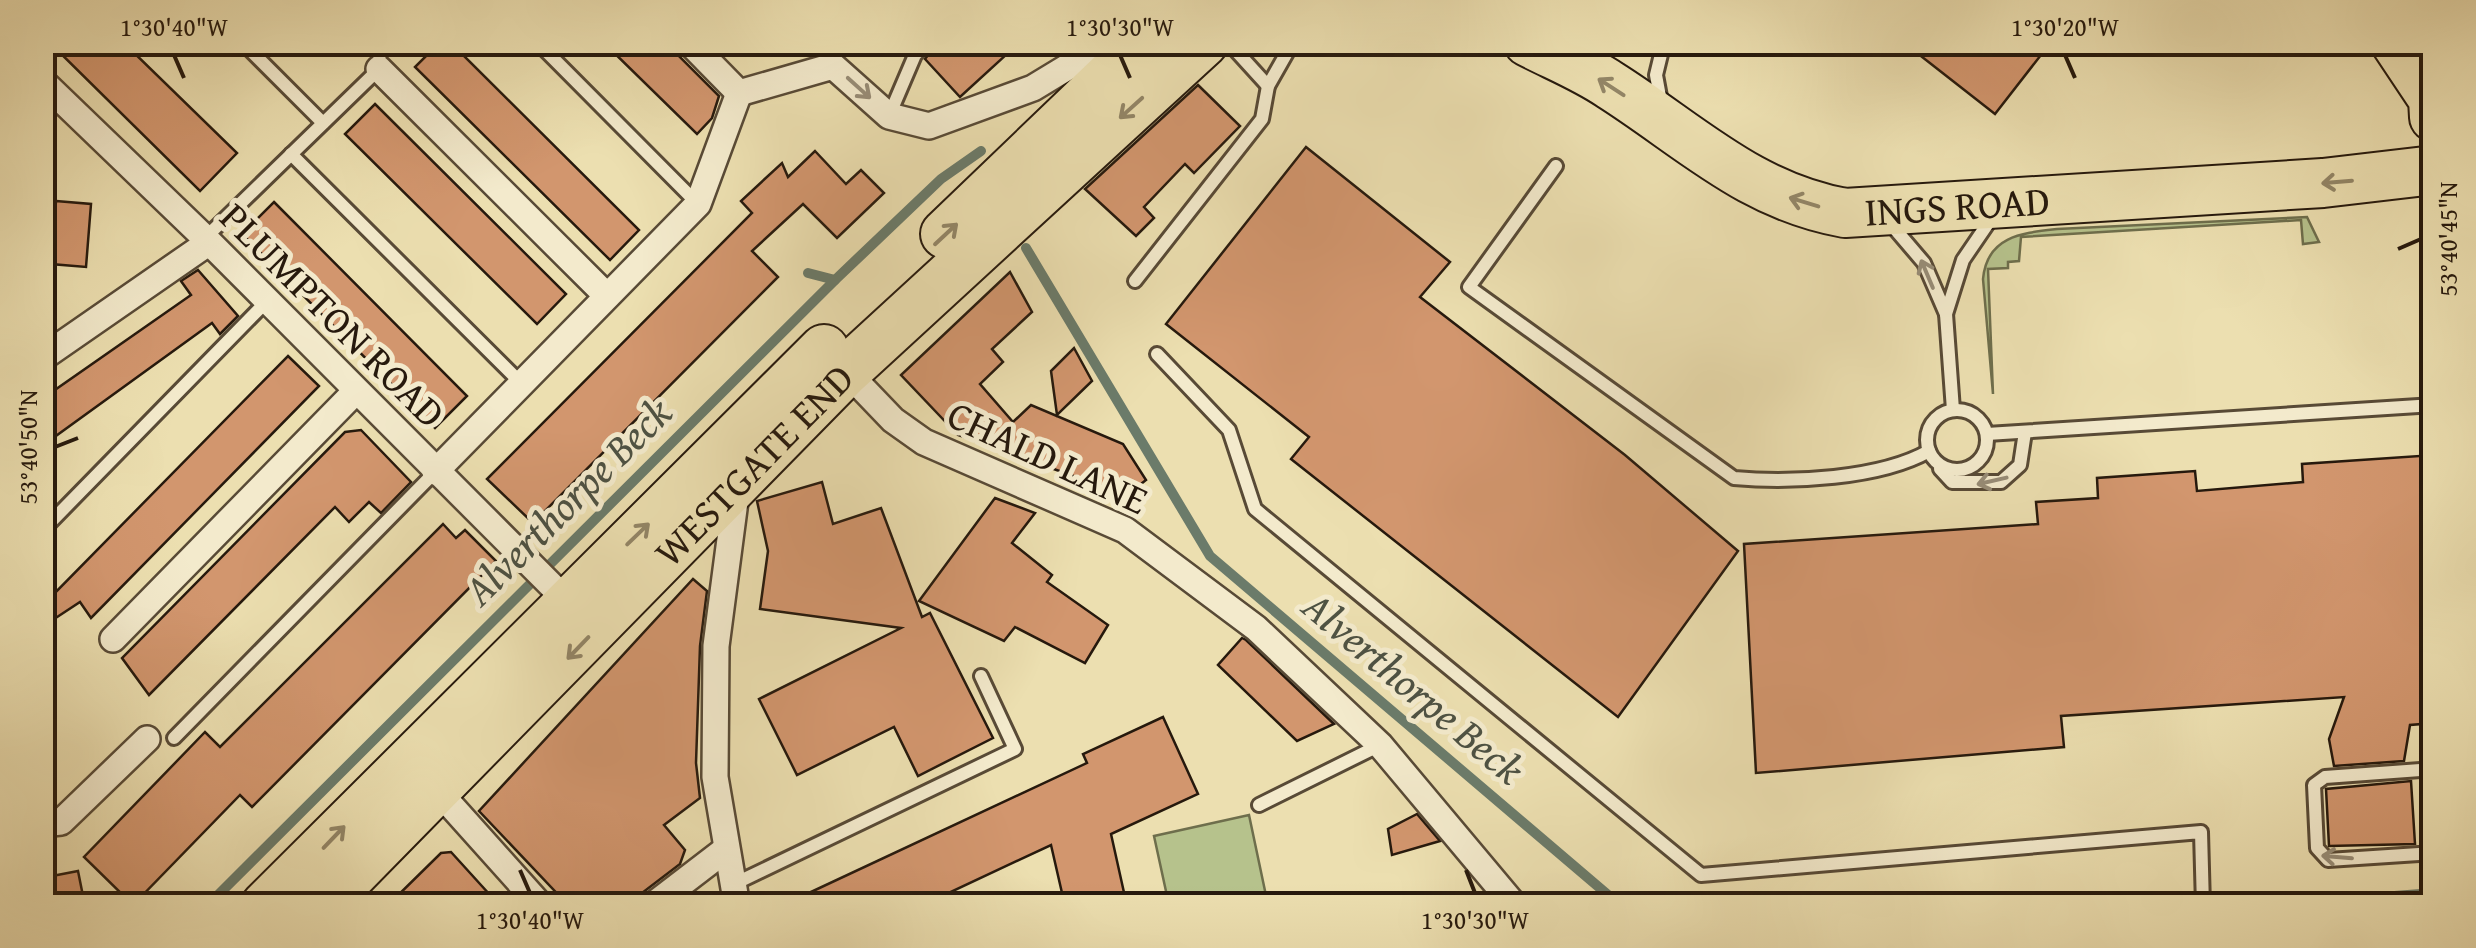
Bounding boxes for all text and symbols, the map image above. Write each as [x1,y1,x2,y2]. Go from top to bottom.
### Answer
text: 1°30'40"W [120,9,228,45]
text: 1°30'30"W [1066,9,1174,45]
text: 1°30'20"W [2011,9,2119,45]
one-way arrow [846,76,871,99]
one-way arrow [1597,76,1625,97]
one-way arrow [1119,96,1144,119]
street label: INGS ROAD [1863,170,2051,241]
one-way arrow [2321,173,2353,192]
text: 53°40'45"N [2430,182,2466,296]
street label: PLUMPTON ROAD [207,188,460,441]
one-way arrow [1789,192,1821,210]
one-way arrow [933,223,958,246]
one-way arrow [1917,260,1935,290]
street label: WESTGATE END [640,350,867,580]
water label: Alverthorpe Beck [448,382,685,619]
street label: CHALD LANE [938,384,1158,529]
text: 53°40'50"N [10,390,46,504]
one-way arrow [1977,473,2009,491]
one-way arrow [625,522,649,546]
water label: Alverthorpe Beck [1289,575,1539,798]
one-way arrow [566,635,590,659]
one-way arrow [322,825,345,850]
one-way arrow [2321,847,2354,866]
text: 1°30'40"W [476,902,584,938]
text: 1°30'30"W [1421,902,1529,938]

